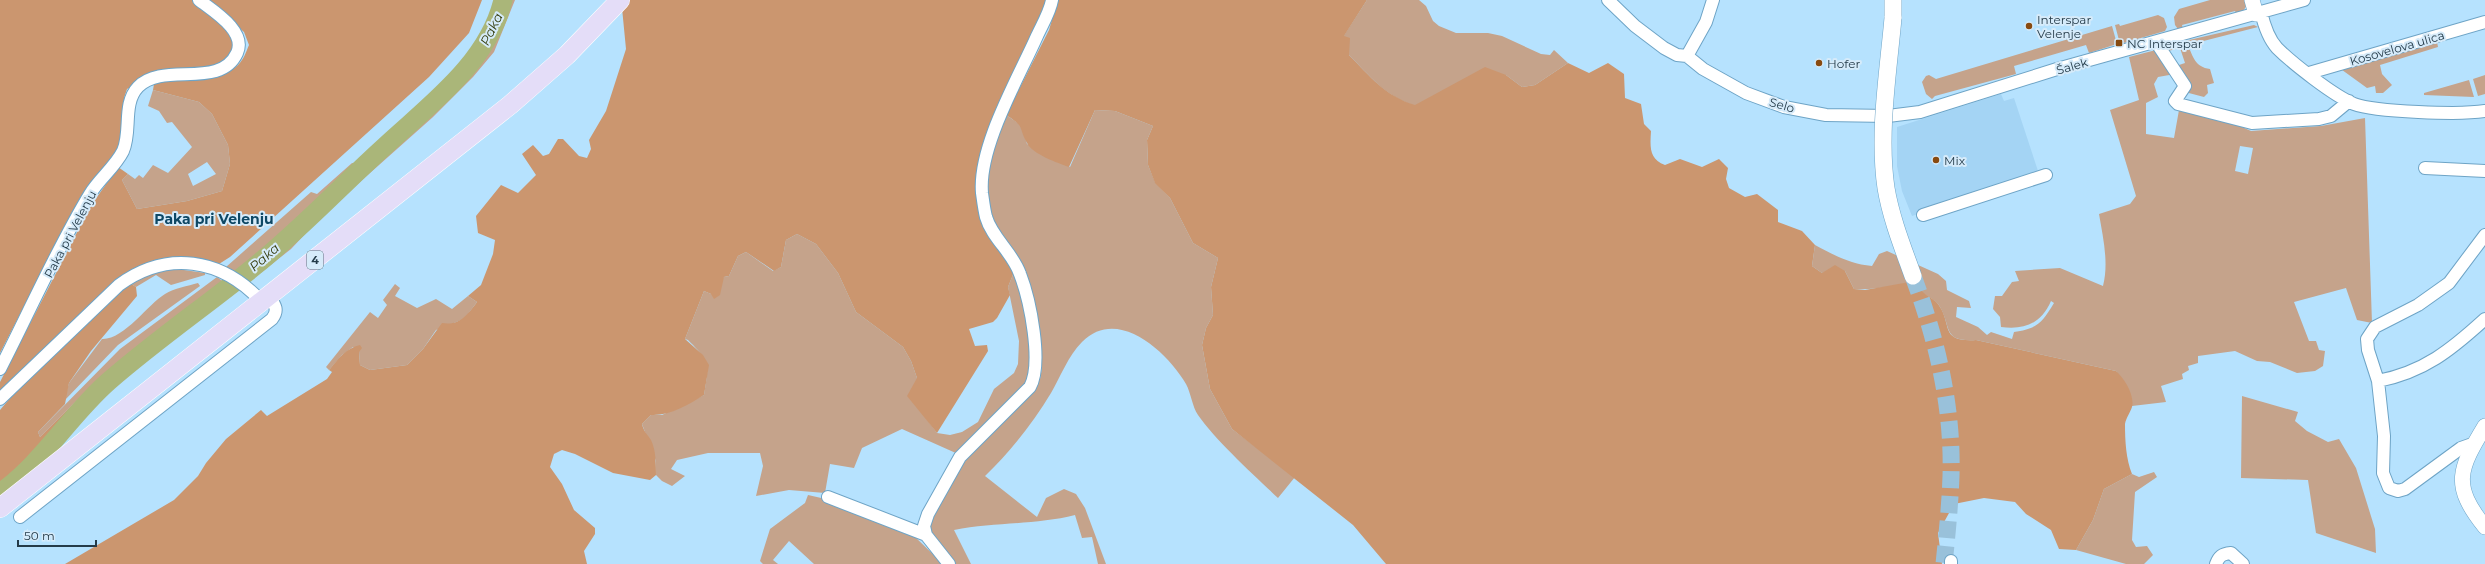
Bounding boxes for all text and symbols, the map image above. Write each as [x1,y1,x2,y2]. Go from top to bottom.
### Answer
water label: Paka [476,10,506,48]
place label: Interspar Velenje [2037,12,2091,41]
marker: Interspar Velenje [2024,21,2034,31]
street label: Kosovelova ulica [2348,27,2446,69]
place label: NC Interspar [2127,36,2203,51]
marker: NC Interspar [2114,38,2124,48]
street label: Šalek [2054,54,2090,78]
place label: Hofer [1827,56,1860,71]
marker: Hofer [1814,58,1824,68]
street label: Selo [1768,94,1796,116]
place label: Mix [1944,153,1966,168]
marker: Mix [1931,155,1941,165]
street label: Paka pri Velenju [41,188,99,280]
district label: Paka pri Velenju [154,210,274,228]
water label: Paka [246,240,282,274]
road number: 4 [307,251,323,269]
scale bar [18,522,96,548]
text: 50 m [24,528,55,543]

